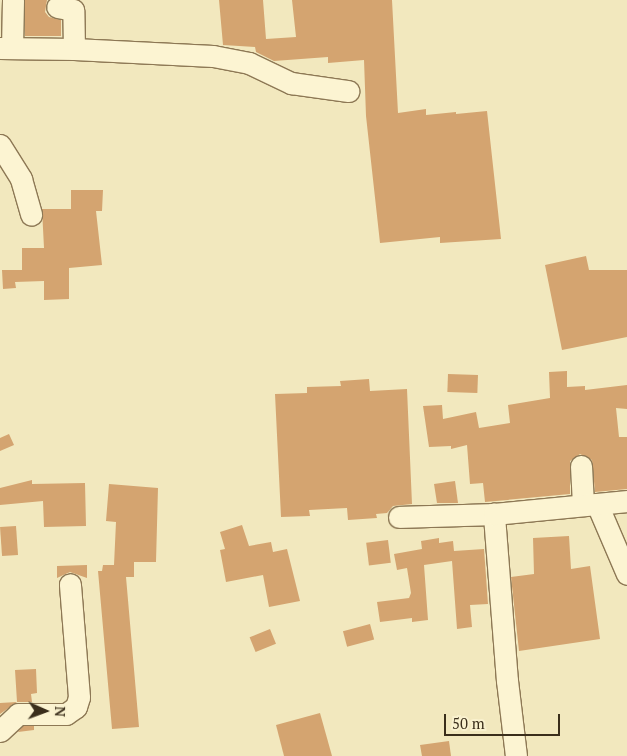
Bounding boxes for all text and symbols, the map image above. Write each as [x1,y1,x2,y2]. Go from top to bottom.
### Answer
north arrow [20,686,70,736]
scale bar [447,704,563,736]
text: N [51,706,70,717]
text: 50 m [452,713,485,733]

